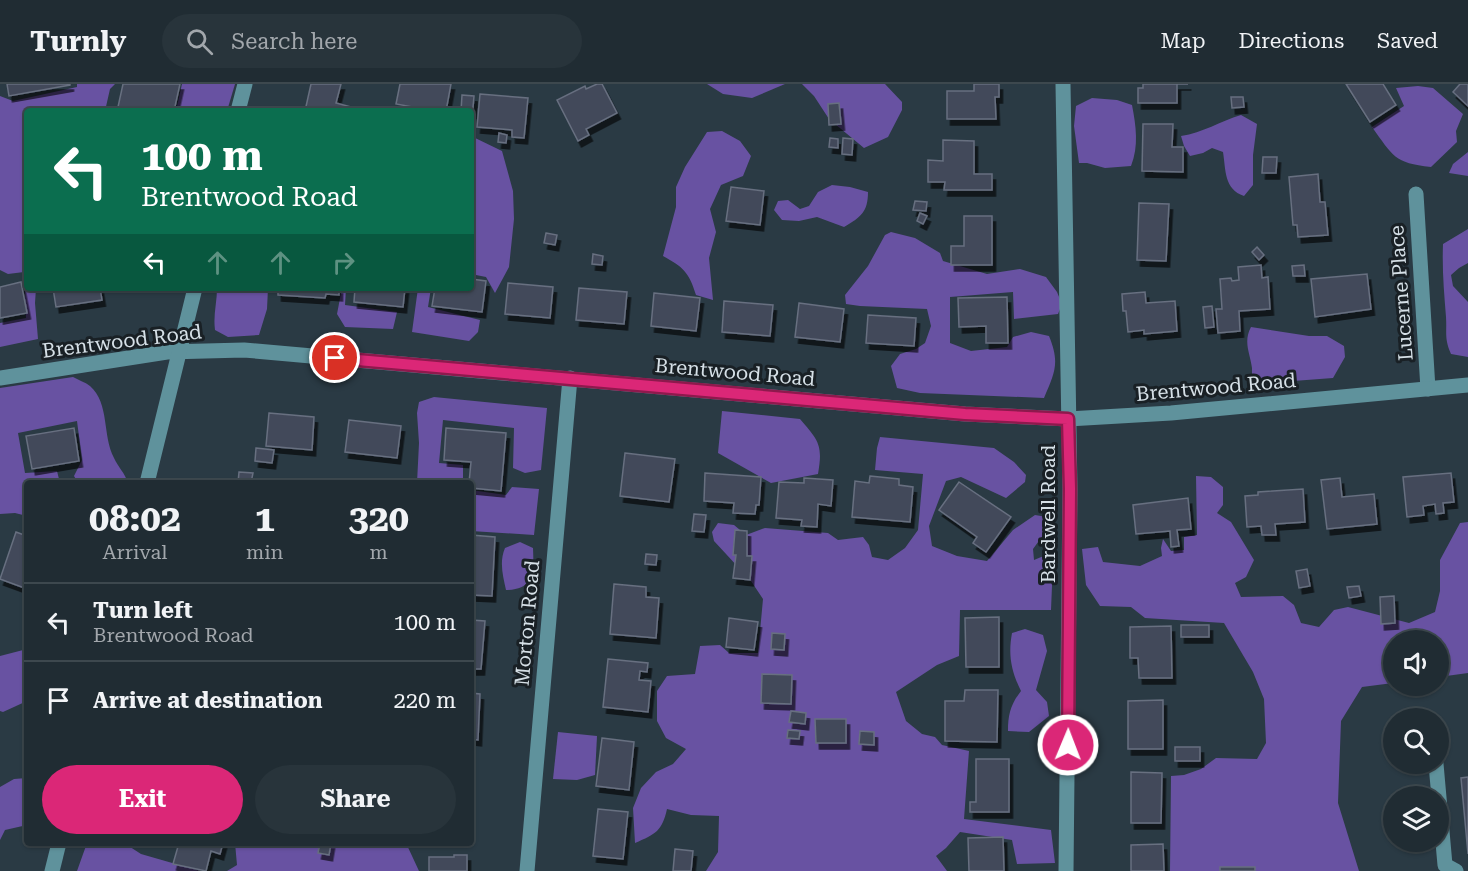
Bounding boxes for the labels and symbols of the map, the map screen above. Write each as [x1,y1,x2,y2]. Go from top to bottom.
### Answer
street label: Lucerne Place [1384,224,1418,362]
street label: Brentwood Road [41,319,203,363]
pin [309,332,360,383]
street label: Brentwood Road [654,353,816,391]
street label: Brentwood Road [1135,368,1297,406]
street label: Bardwell Road [1036,445,1060,583]
street label: Morton Road [510,559,544,687]
position arrow [1036,713,1100,777]

